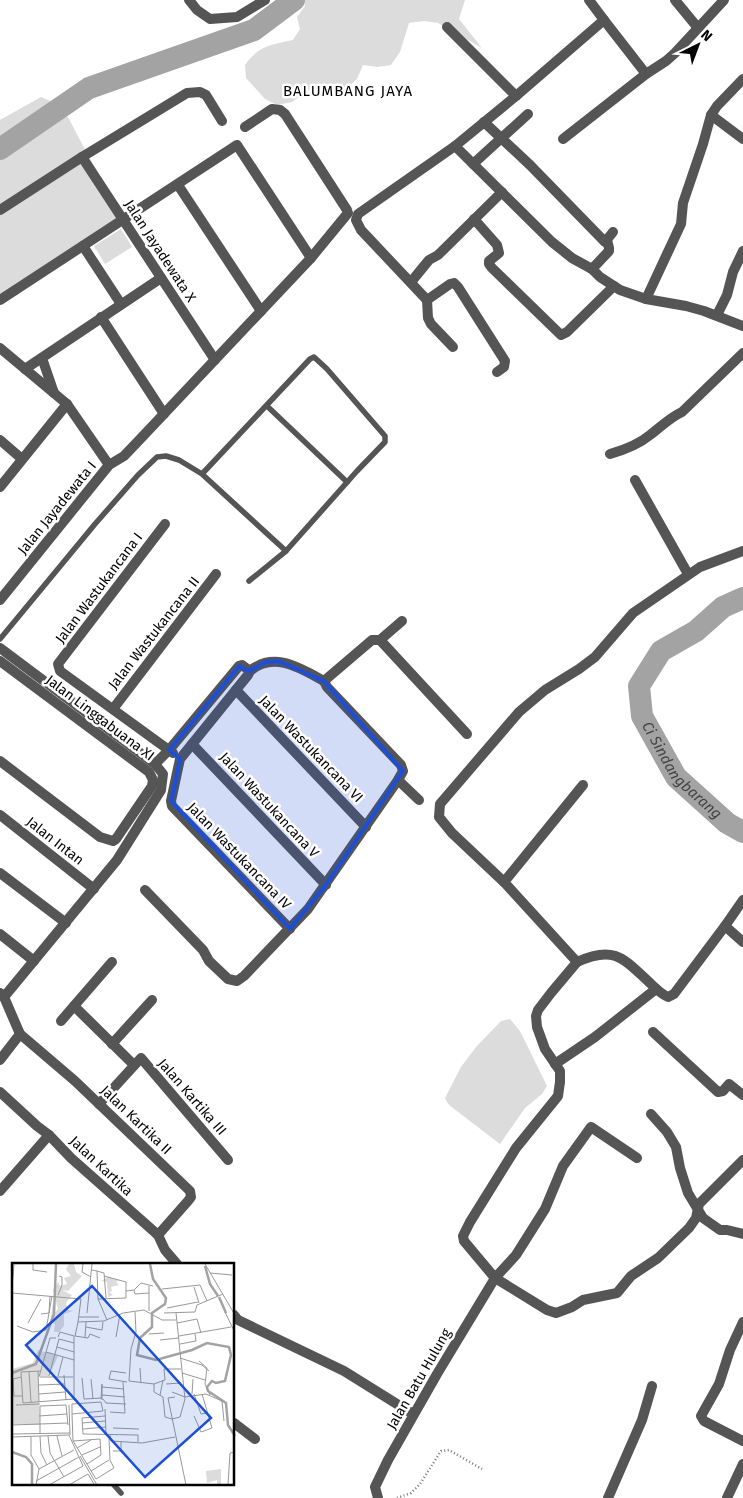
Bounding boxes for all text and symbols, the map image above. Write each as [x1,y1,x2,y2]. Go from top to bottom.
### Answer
north arrow [673,20,723,70]
text: N [697,26,716,45]
district label: BALUMBANG JAYA [283,82,413,100]
street label: Jalan Jayadewata X [121,197,200,306]
street label: Jalan Jayadewata I [14,458,100,558]
street label: Jalan Wastukancana I [52,529,146,647]
street label: Jalan Wastukancana II [105,573,203,693]
street label: Jalan Linggabuana XI [42,672,158,764]
street label: Jalan Wastukancana VI [256,692,366,806]
water label: Ci Sindangbarang [638,718,726,823]
street label: Jalan Wastukancana V [216,749,322,861]
street label: Jalan Wastukancana IV [184,799,295,913]
street label: Jalan Intan [23,813,87,869]
street label: Jalan Kartika III [154,1055,230,1139]
street label: Jalan Kartika II [97,1082,175,1158]
street label: Jalan Kartika [66,1132,136,1200]
inset map [12,1263,235,1486]
street label: Jalan Batu Hulung [383,1325,455,1433]

